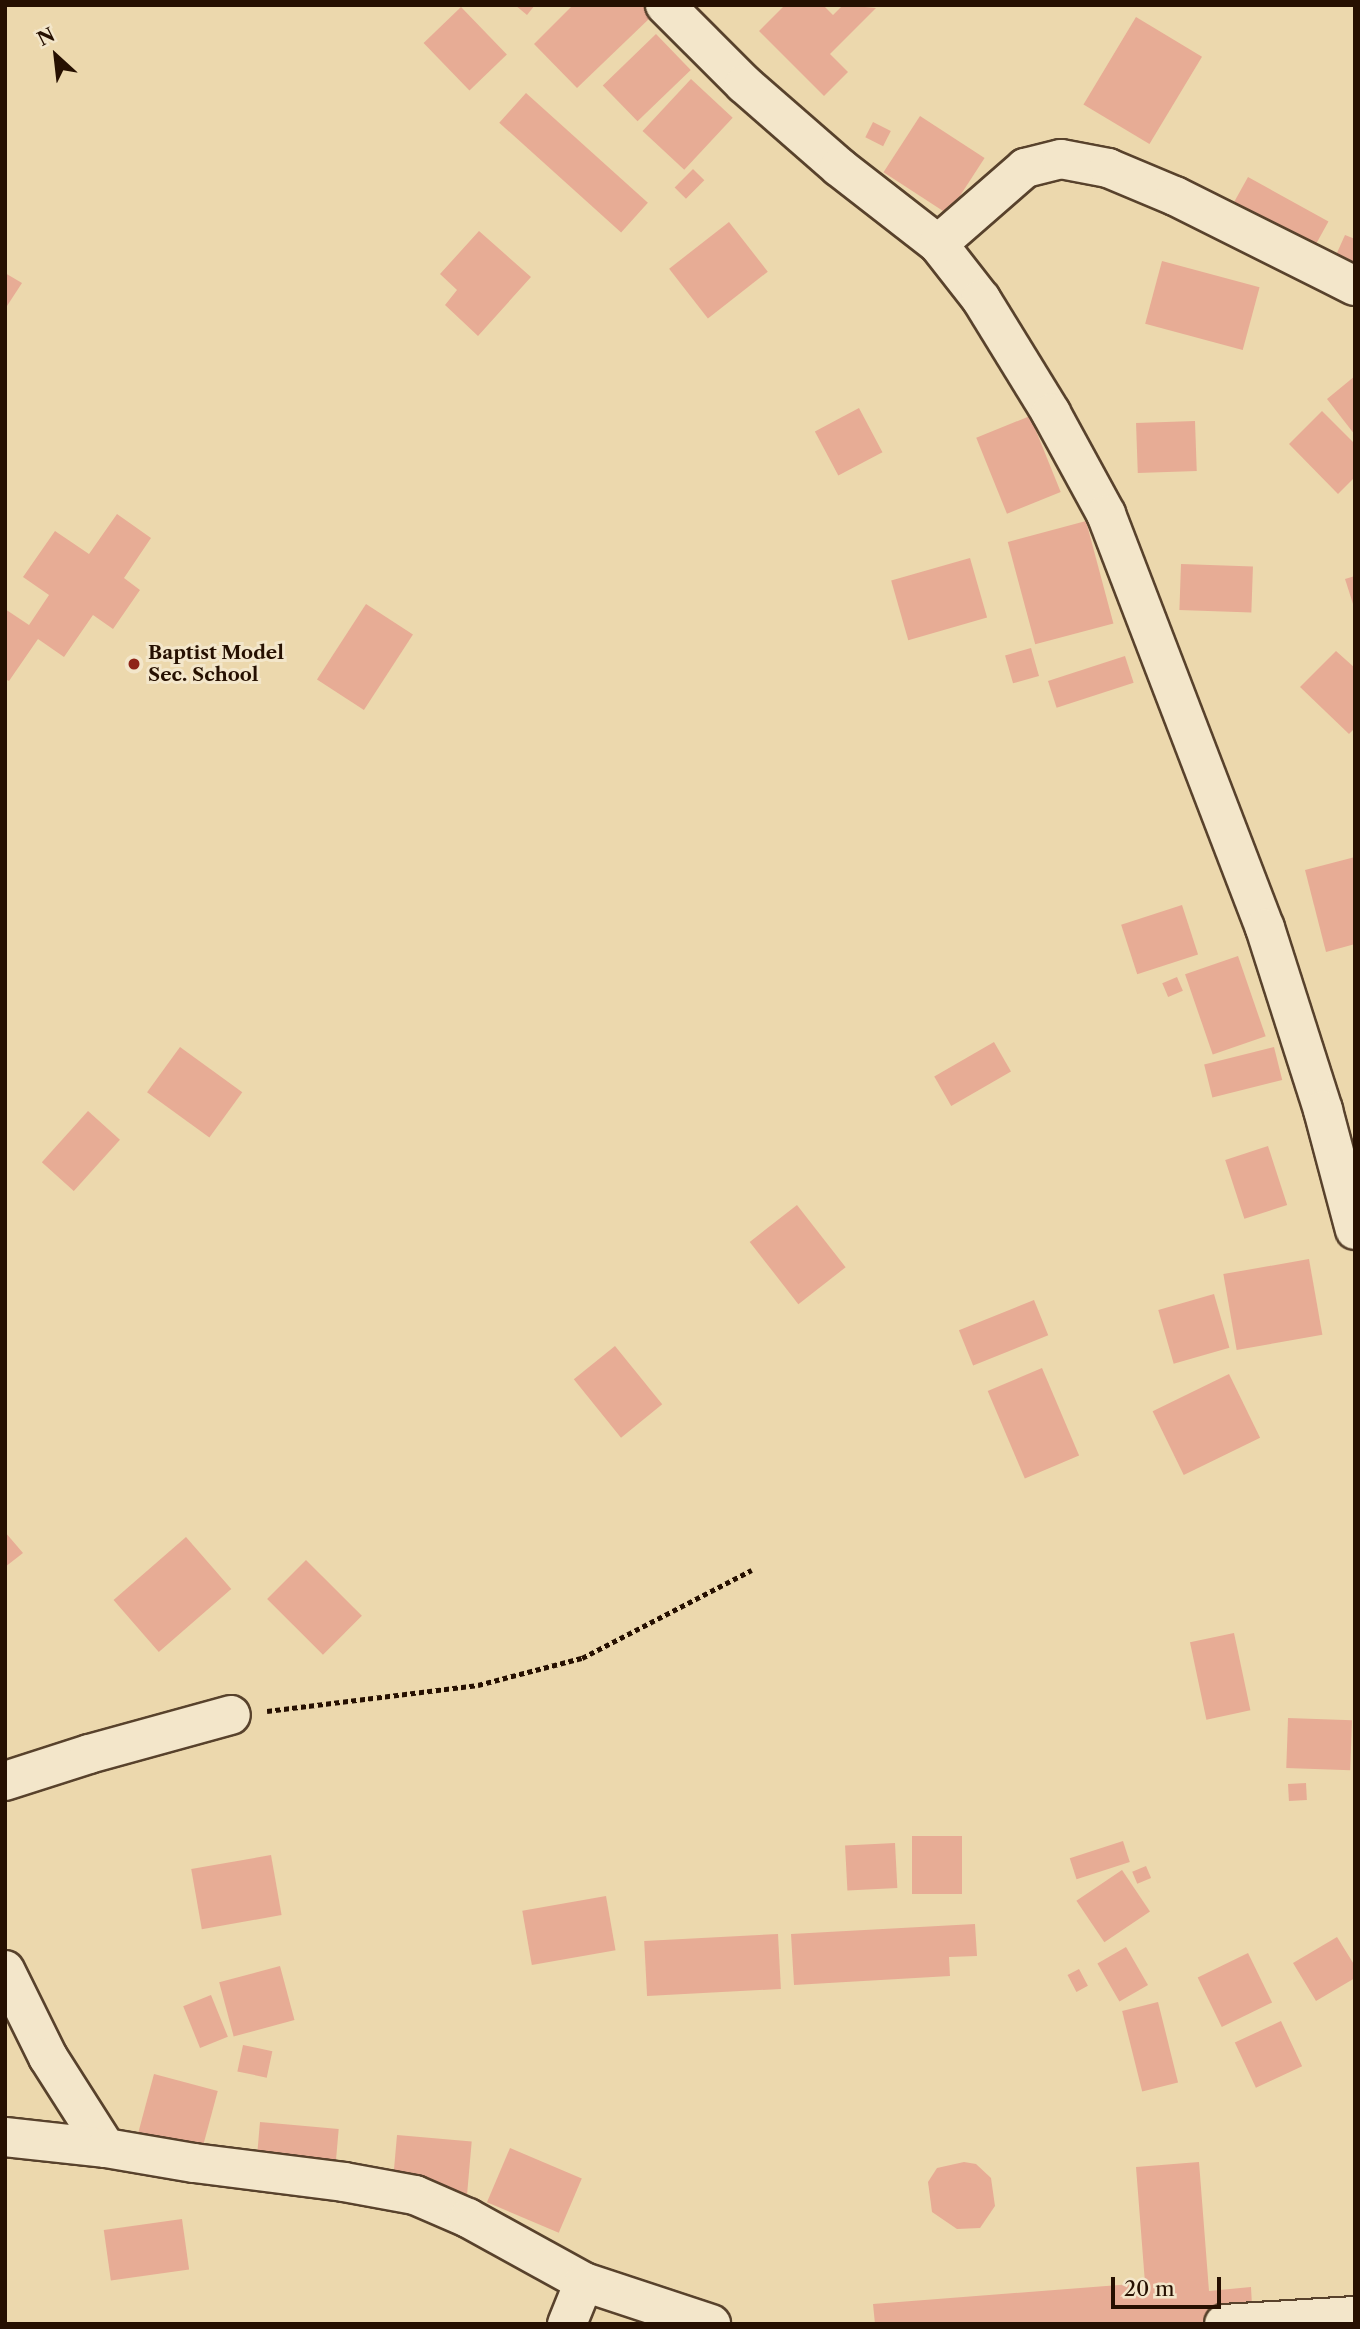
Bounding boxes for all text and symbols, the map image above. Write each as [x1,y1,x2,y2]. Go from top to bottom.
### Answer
north arrow [21,21,91,91]
text: N [34,23,59,51]
place label: Baptist Model Sec. School [148,642,284,686]
marker: Baptist Model Sec. School [126,656,142,672]
scale bar [1115,2262,1225,2306]
text: 20 m [1124,2276,1175,2301]

